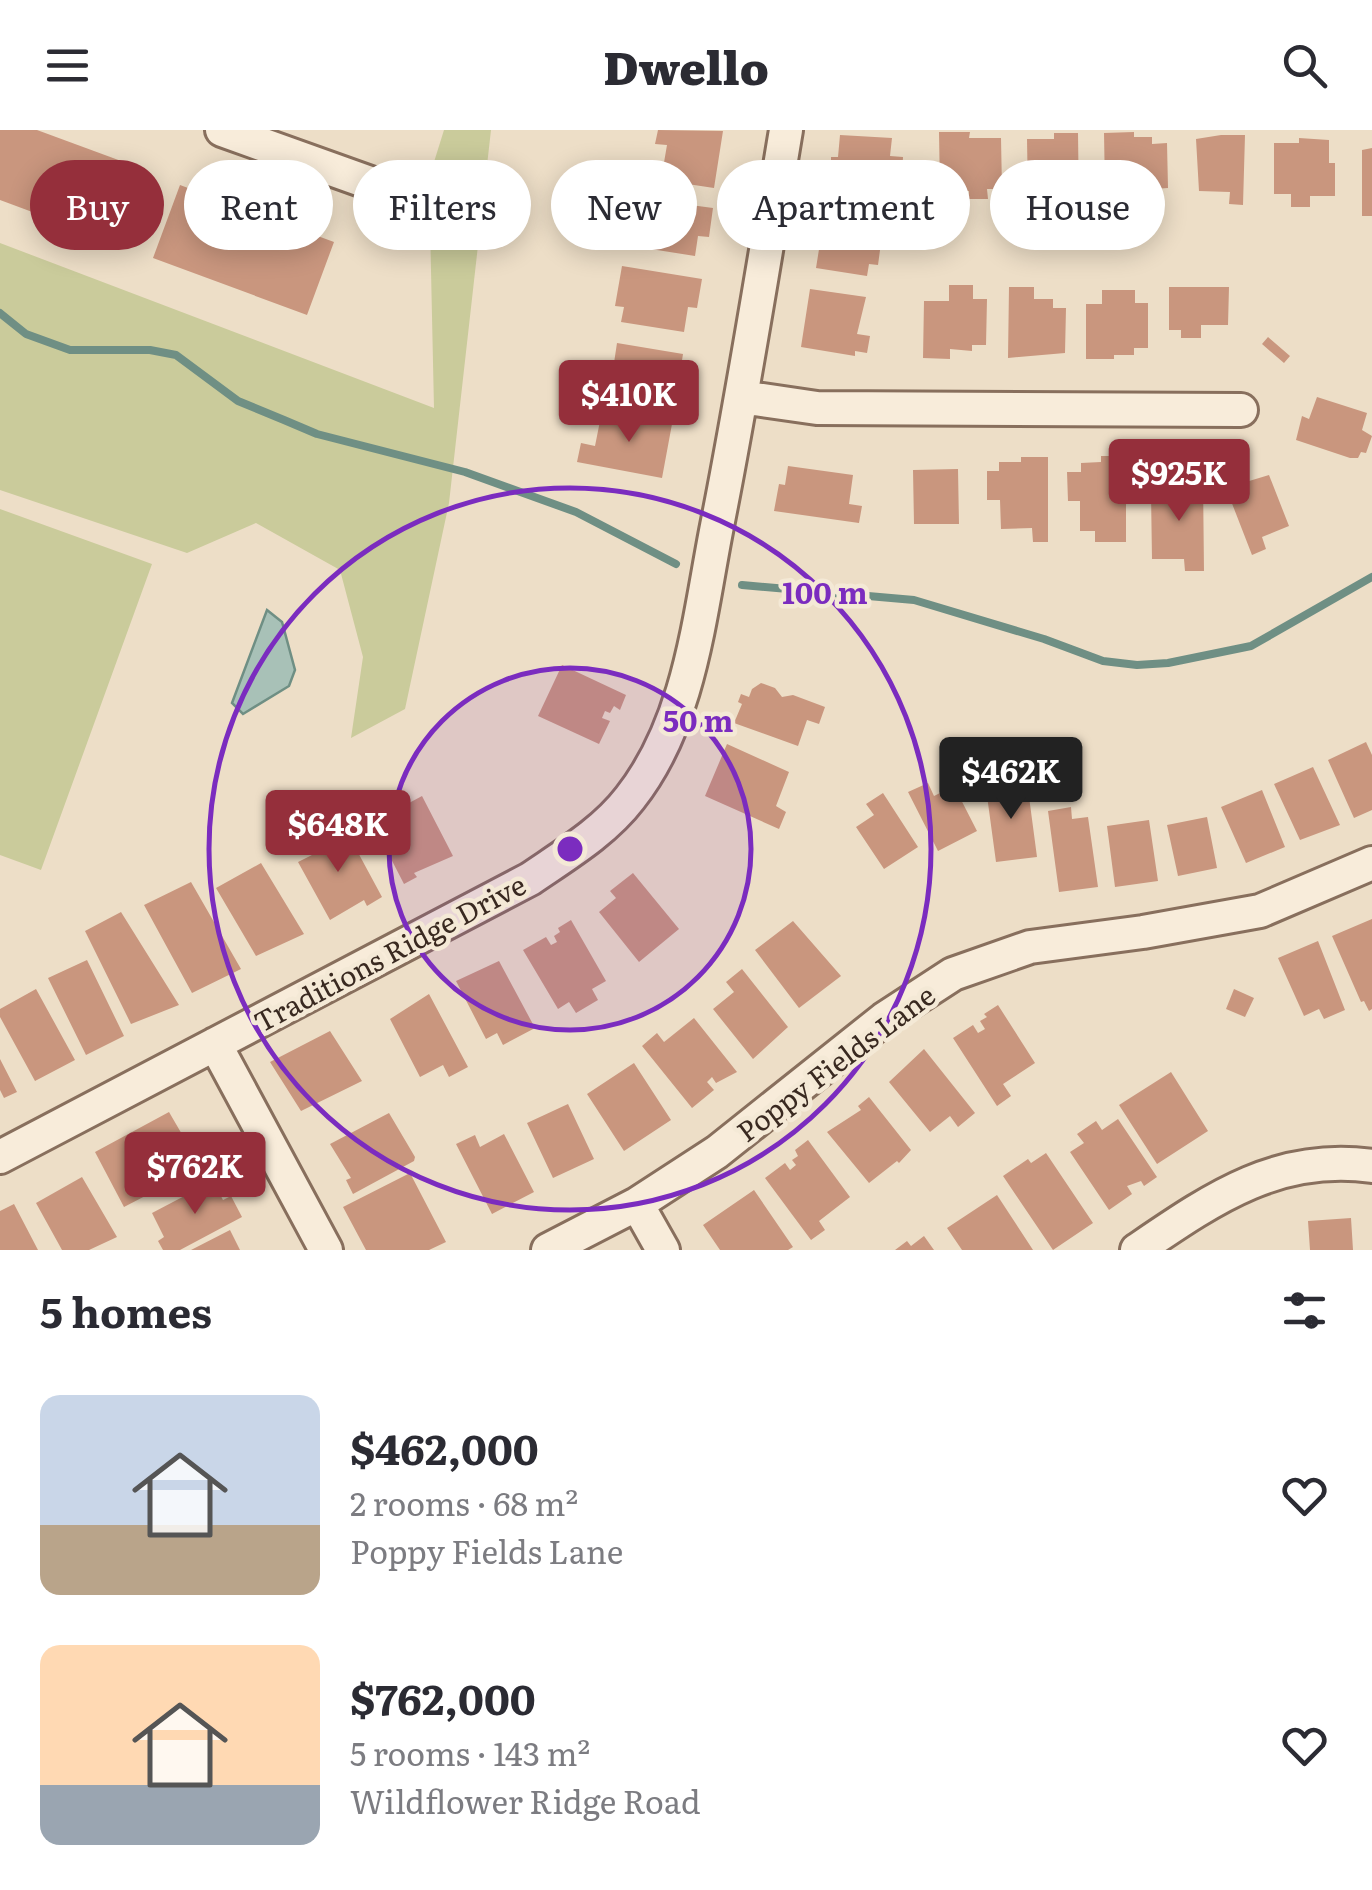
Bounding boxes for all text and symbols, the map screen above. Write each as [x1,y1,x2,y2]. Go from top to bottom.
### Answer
text: Dwello [603,32,769,99]
icon: menu [40,38,95,93]
icon: search [1277,38,1332,93]
chip: Buy [30,160,164,250]
chip: Rent [184,160,333,250]
chip: Filters [353,160,531,250]
chip: New [551,160,697,250]
chip: Apartment [717,160,970,250]
chip: House [990,160,1165,250]
pin: $410K [559,360,699,445]
text: $410K [581,368,677,416]
pin: $925K [1109,439,1249,524]
text: $925K [1131,447,1227,495]
text: 100 m [782,569,868,613]
text: 50 m [663,697,733,741]
pin: $462K [941,737,1081,822]
text: $462K [961,745,1061,793]
pin: $648K [268,790,408,875]
text: $648K [288,798,388,846]
centre of rings [552,831,588,867]
street label: Traditions Ridge Drive [246,862,532,1042]
street label: Poppy Fields Lane [727,973,943,1151]
pin: $762K [125,1132,265,1217]
text: $762K [147,1140,243,1188]
text: 5 homes [40,1279,212,1341]
icon: filters [1277,1283,1332,1338]
text: $462,000 [350,1416,539,1478]
icon: home [120,1435,240,1555]
icon: heart [1277,1468,1332,1523]
text: 2 rooms · 68 m² [350,1478,578,1526]
text: Poppy Fields Lane [350,1526,623,1574]
text: $762,000 [350,1666,536,1728]
icon: home [120,1685,240,1805]
icon: heart [1277,1718,1332,1773]
text: 5 rooms · 143 m² [350,1728,590,1776]
text: Wildflower Ridge Road [350,1776,701,1824]

